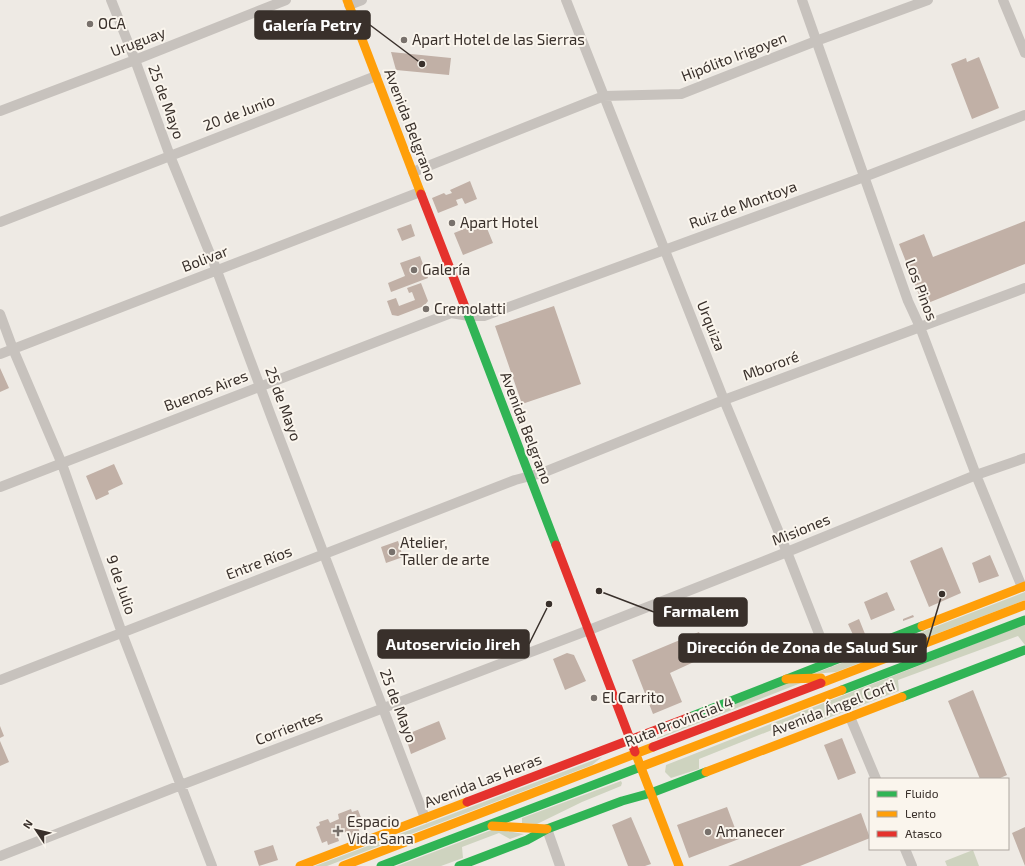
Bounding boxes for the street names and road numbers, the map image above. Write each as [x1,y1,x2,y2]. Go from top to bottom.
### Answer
street label: Uruguay [108,22,168,60]
street label: Hipólito Irigoyen [678,28,789,84]
street label: 25 de Mayo [145,62,189,141]
street label: Avenida Belgrano [381,66,441,184]
street label: 20 de Junio [200,90,277,134]
street label: Ruiz de Montoya [686,176,799,232]
street label: Bolivar [179,241,230,275]
street label: Los Pinos [902,256,942,323]
street label: Urquiza [694,298,730,353]
street label: Mbororé [740,347,801,384]
street label: 25 de Mayo [262,364,306,443]
street label: Buenos Aires [161,366,250,414]
street label: Avenida Belgrano [497,369,557,487]
street label: Misiones [769,509,832,549]
street label: Entre Ríos [223,541,294,583]
street label: 9 de Julio [103,552,141,617]
street label: 25 de Mayo [377,666,421,745]
street label: Avenida Ángel Corti [768,675,897,739]
street label: Ruta Provincial 4 [622,692,735,750]
street label: Corrientes [252,706,325,748]
street label: Avenida Las Heras [421,749,544,811]

